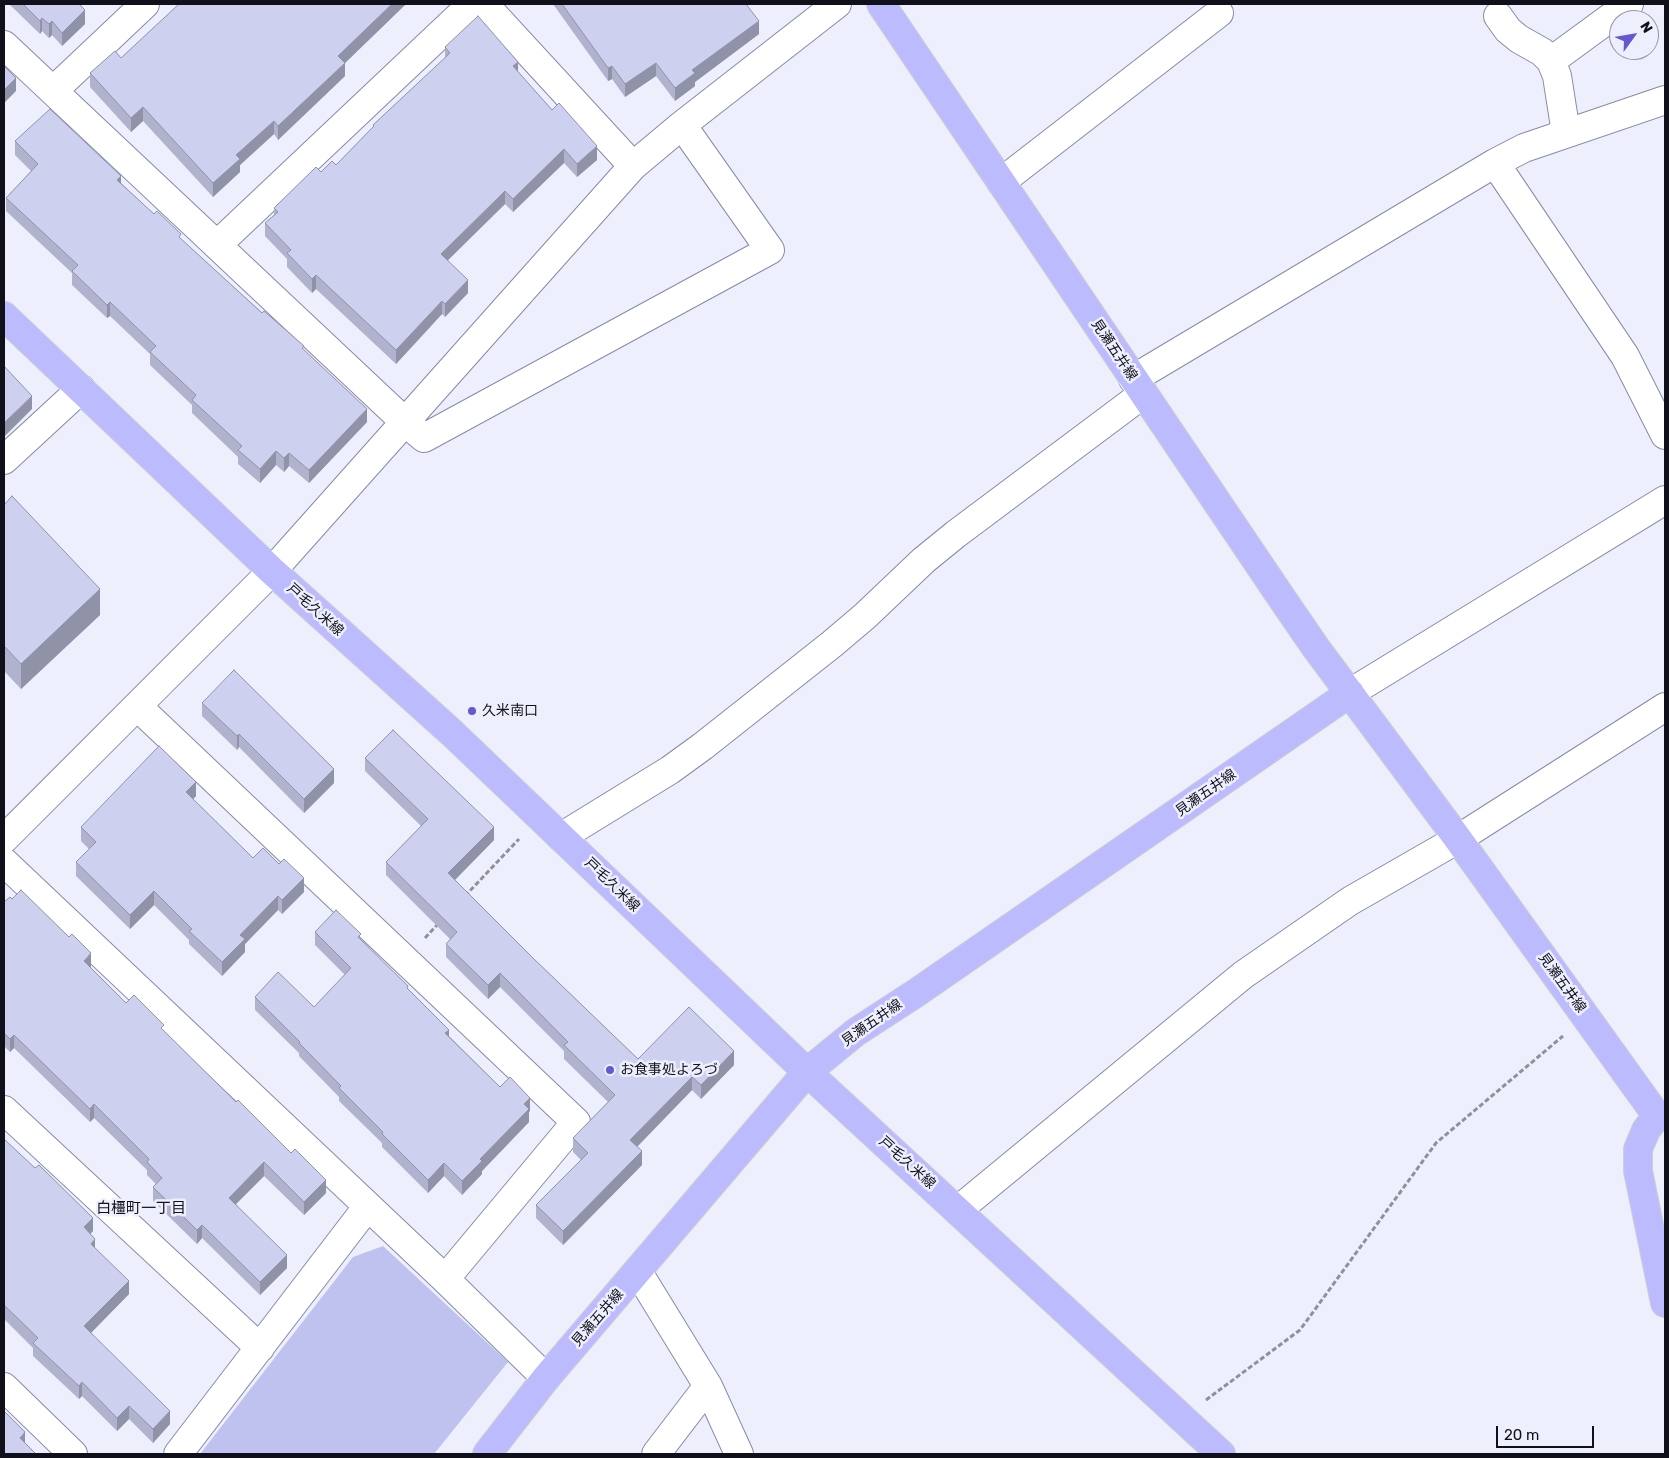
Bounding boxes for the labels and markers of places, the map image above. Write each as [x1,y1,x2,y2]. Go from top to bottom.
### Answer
place label: 久米南口 [482,703,538,719]
marker: 久米南口 [466,705,478,717]
place label: お食事処よろづ [620,1062,718,1078]
marker: お食事処よろづ [604,1064,616,1076]

